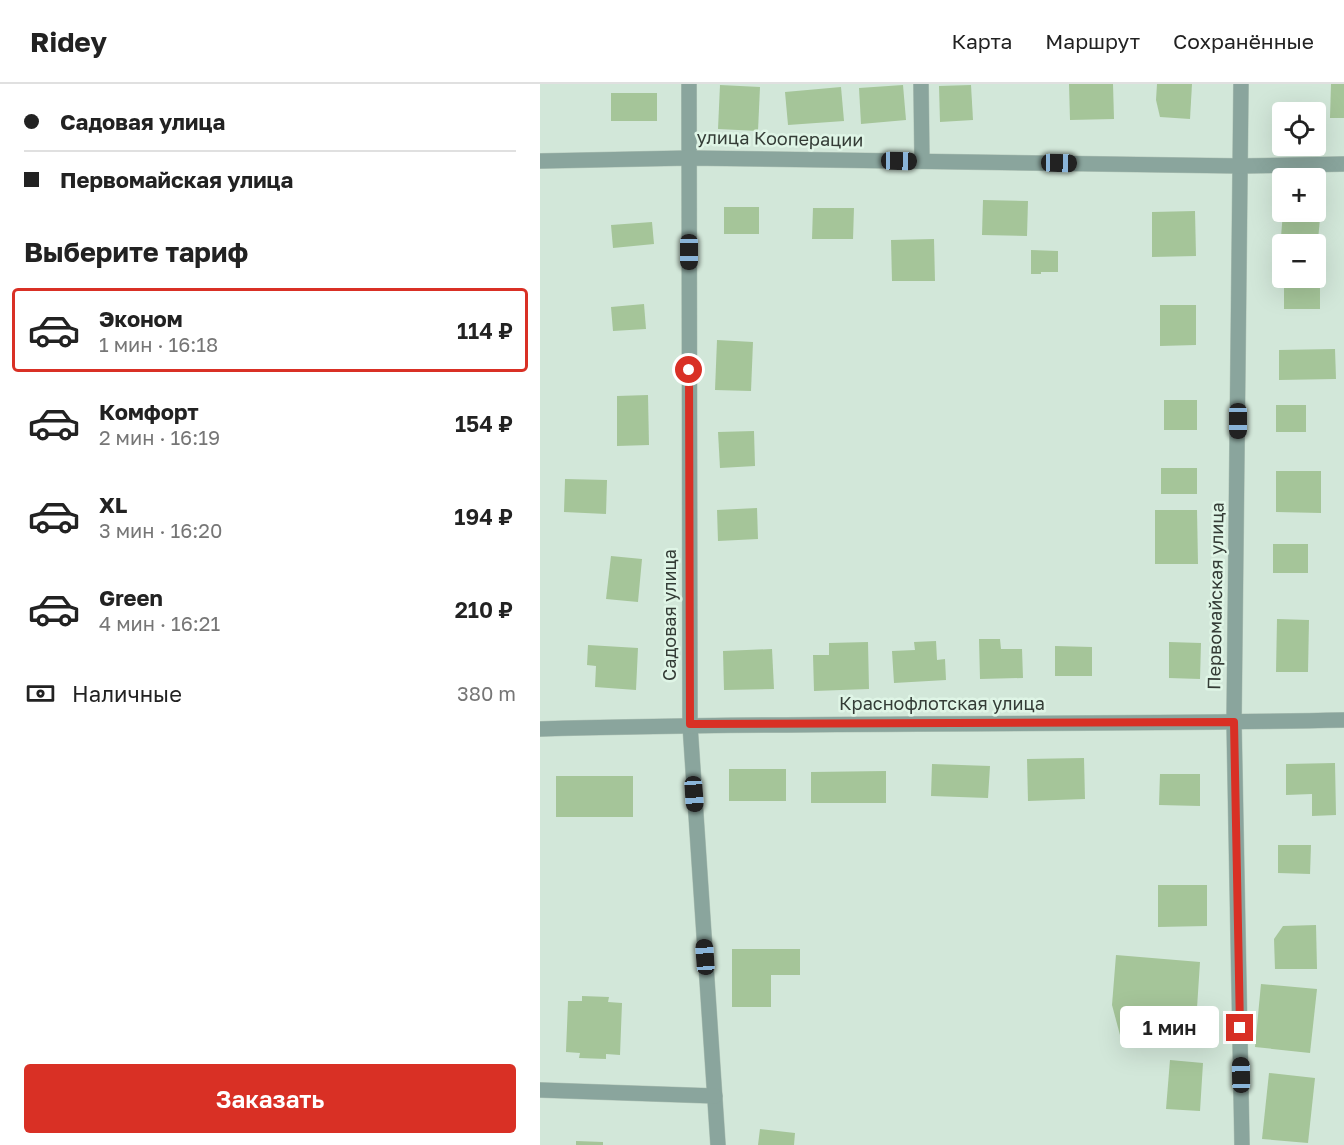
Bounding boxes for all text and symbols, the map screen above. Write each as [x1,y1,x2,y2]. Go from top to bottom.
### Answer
text: Ridey [30,25,107,58]
text: Карта [951,28,1012,54]
text: Маршрут [1045,28,1140,54]
text: Сохранённые [1173,28,1314,54]
map controls [1272,102,1326,288]
button: locate [1272,102,1326,156]
text: Садовая улица [60,108,225,135]
street label: улица Кооперации [696,126,864,150]
car [881,152,917,170]
car [1041,154,1077,172]
text: Первомайская улица [60,166,293,193]
button: + [1272,168,1326,222]
car [680,234,698,270]
button: − [1272,234,1326,288]
text: Выберите тариф [24,236,248,268]
icon: car [27,303,81,357]
text: Эконом [99,305,183,332]
text: 114 ₽ [457,317,513,344]
text: 1 мин · 16:18 [99,332,218,356]
route start [675,356,702,383]
icon: car [27,396,81,450]
text: Комфорт [99,398,199,425]
car [1229,403,1247,439]
text: 154 ₽ [455,410,513,437]
text: 2 мин · 16:19 [99,425,220,449]
icon: car [27,489,81,543]
text: XL [99,491,127,518]
street label: Первомайская улица [1202,502,1228,690]
text: 194 ₽ [454,503,513,530]
text: 3 мин · 16:20 [99,518,222,542]
street label: Садовая улица [658,549,680,681]
icon: car [27,582,81,636]
text: Green [99,584,163,611]
text: 210 ₽ [455,596,513,623]
text: 4 мин · 16:21 [99,611,220,635]
icon: cash [24,677,57,710]
text: Наличные [72,680,182,707]
text: 380 m [457,681,516,705]
street label: Краснофлотская улица [839,692,1045,714]
car [684,775,704,813]
car [695,938,715,976]
callout: 1 мин [1120,1007,1219,1049]
route end [1226,1014,1253,1041]
text: 1 мин [1143,1015,1196,1039]
car [1232,1057,1250,1093]
button: Заказать [24,1064,516,1133]

